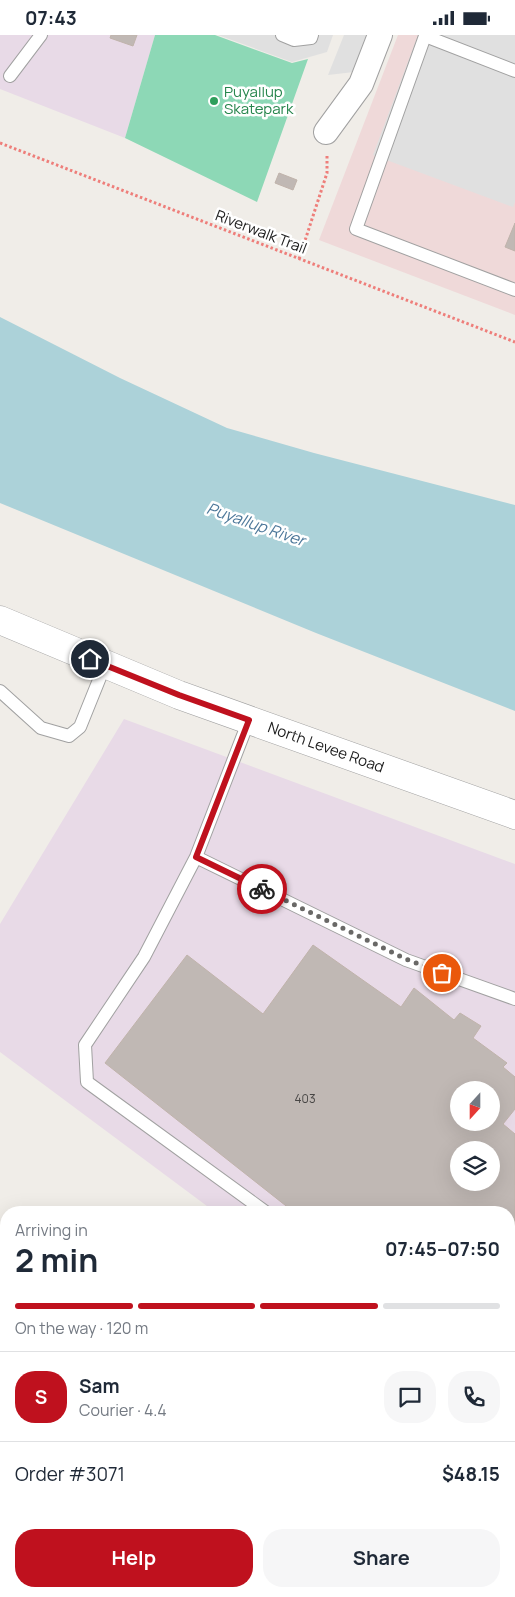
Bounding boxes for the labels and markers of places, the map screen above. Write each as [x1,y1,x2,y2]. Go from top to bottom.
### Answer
place label: Puyallup Skatepark [224,81,294,119]
marker: Puyallup Skatepark [208,95,220,107]
pin [69,638,111,680]
pin [421,952,463,994]

